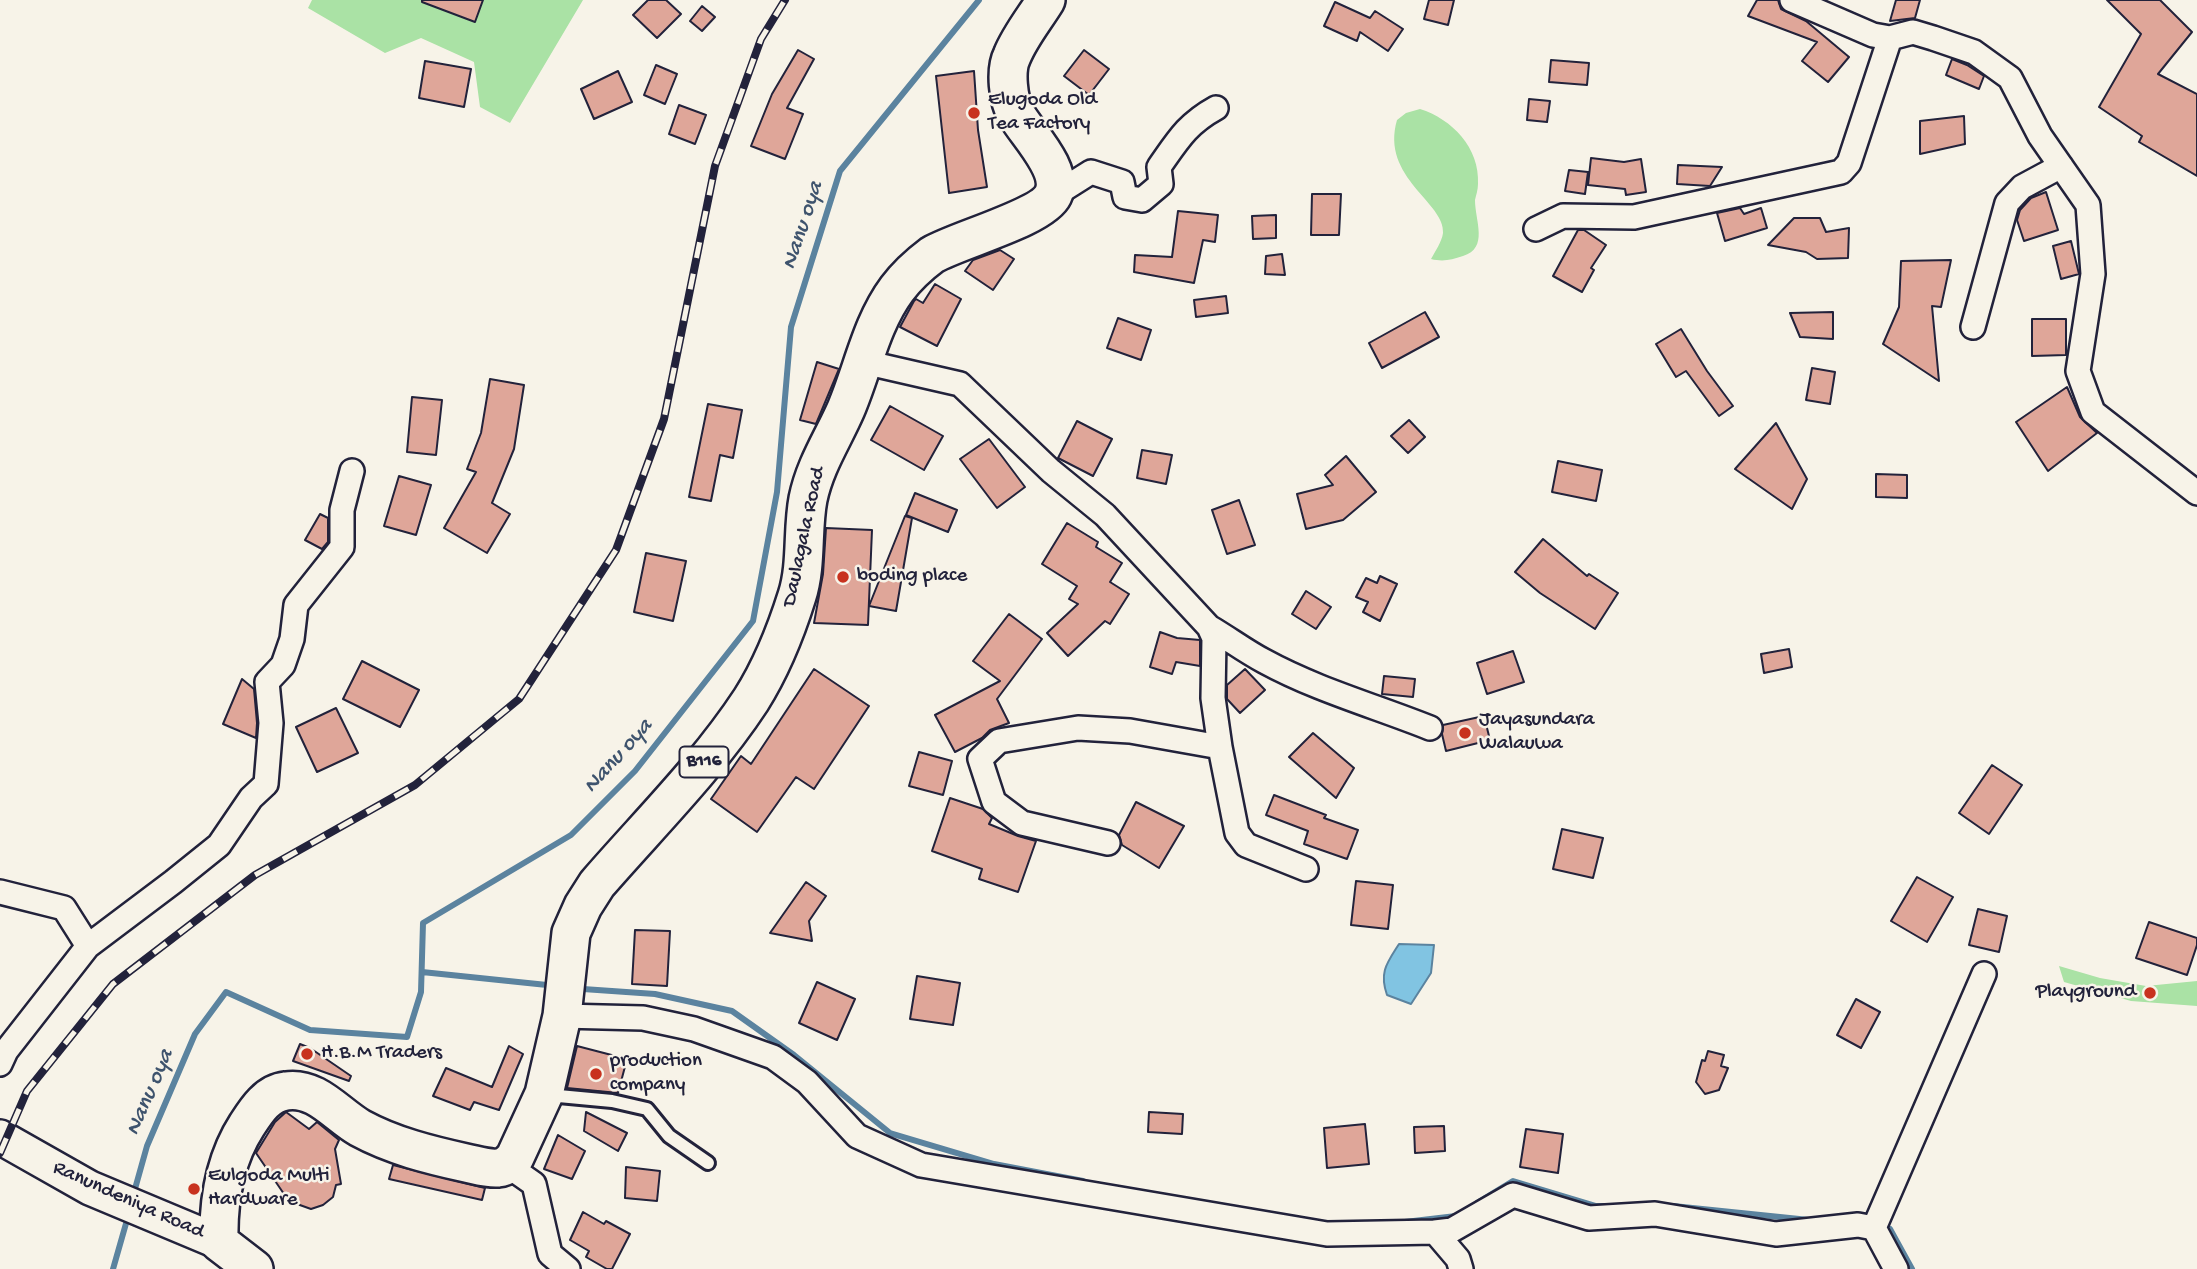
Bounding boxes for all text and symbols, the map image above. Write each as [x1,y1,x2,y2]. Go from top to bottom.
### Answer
place label: Elugoda Old Tea Factory [988,88,1097,138]
marker: Elugoda Old Tea Factory [966,105,982,121]
water label: Nanu oya [777,178,831,274]
street label: Daulagala Road [778,465,832,609]
place label: boding place [857,564,967,590]
marker: boding place [835,569,851,585]
place label: Jayasundara Walauwa [1479,708,1594,758]
water label: Nanu oya [578,714,660,800]
marker: Jayasundara Walauwa [1457,725,1473,741]
road number: B116 [680,747,728,778]
place label: Playground [2035,980,2136,1006]
marker: Playground [2142,985,2158,1001]
place label: H.B.M Traders [321,1041,442,1067]
water label: Nanu oya [121,1046,181,1140]
marker: H.B.M Traders [299,1046,315,1062]
place label: production company [610,1049,702,1099]
marker: production company [588,1066,604,1082]
street label: Ranundeniya Road [48,1156,208,1246]
place label: Eulgoda Multi Hardware [208,1164,330,1214]
marker: Eulgoda Multi Hardware [186,1181,202,1197]

